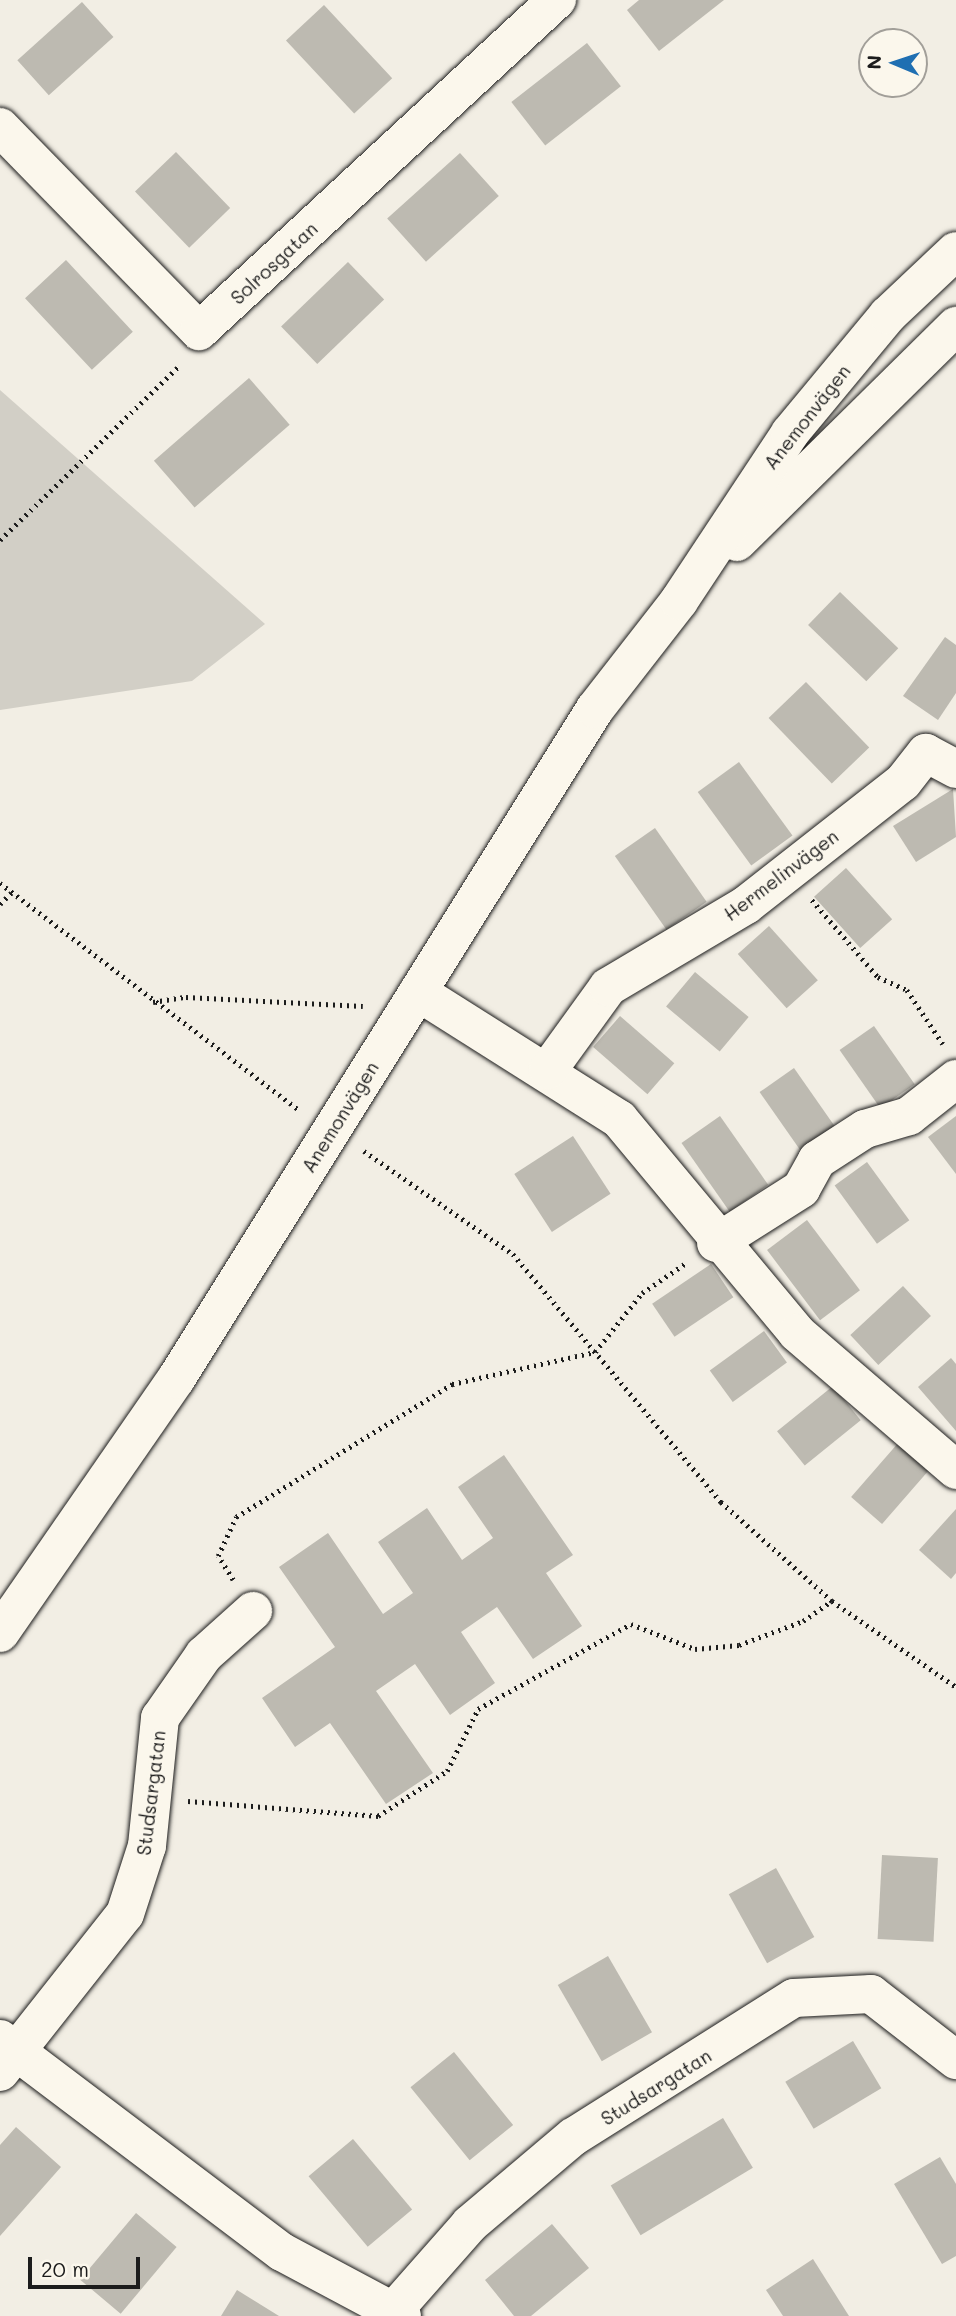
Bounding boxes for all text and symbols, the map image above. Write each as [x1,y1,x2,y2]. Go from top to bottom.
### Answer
north arrow [858,28,928,98]
text: N [861,55,886,70]
street label: Solrosgatan [226,217,322,309]
street label: Anemonvägen [759,360,855,474]
street label: Hermelinvägen [719,825,843,925]
street label: Anemonvägen [297,1057,383,1177]
street label: Studsargatan [132,1729,170,1857]
street label: Studsargatan [597,2044,715,2130]
scale bar [32,2242,144,2286]
text: 20 m [41,2255,89,2282]

